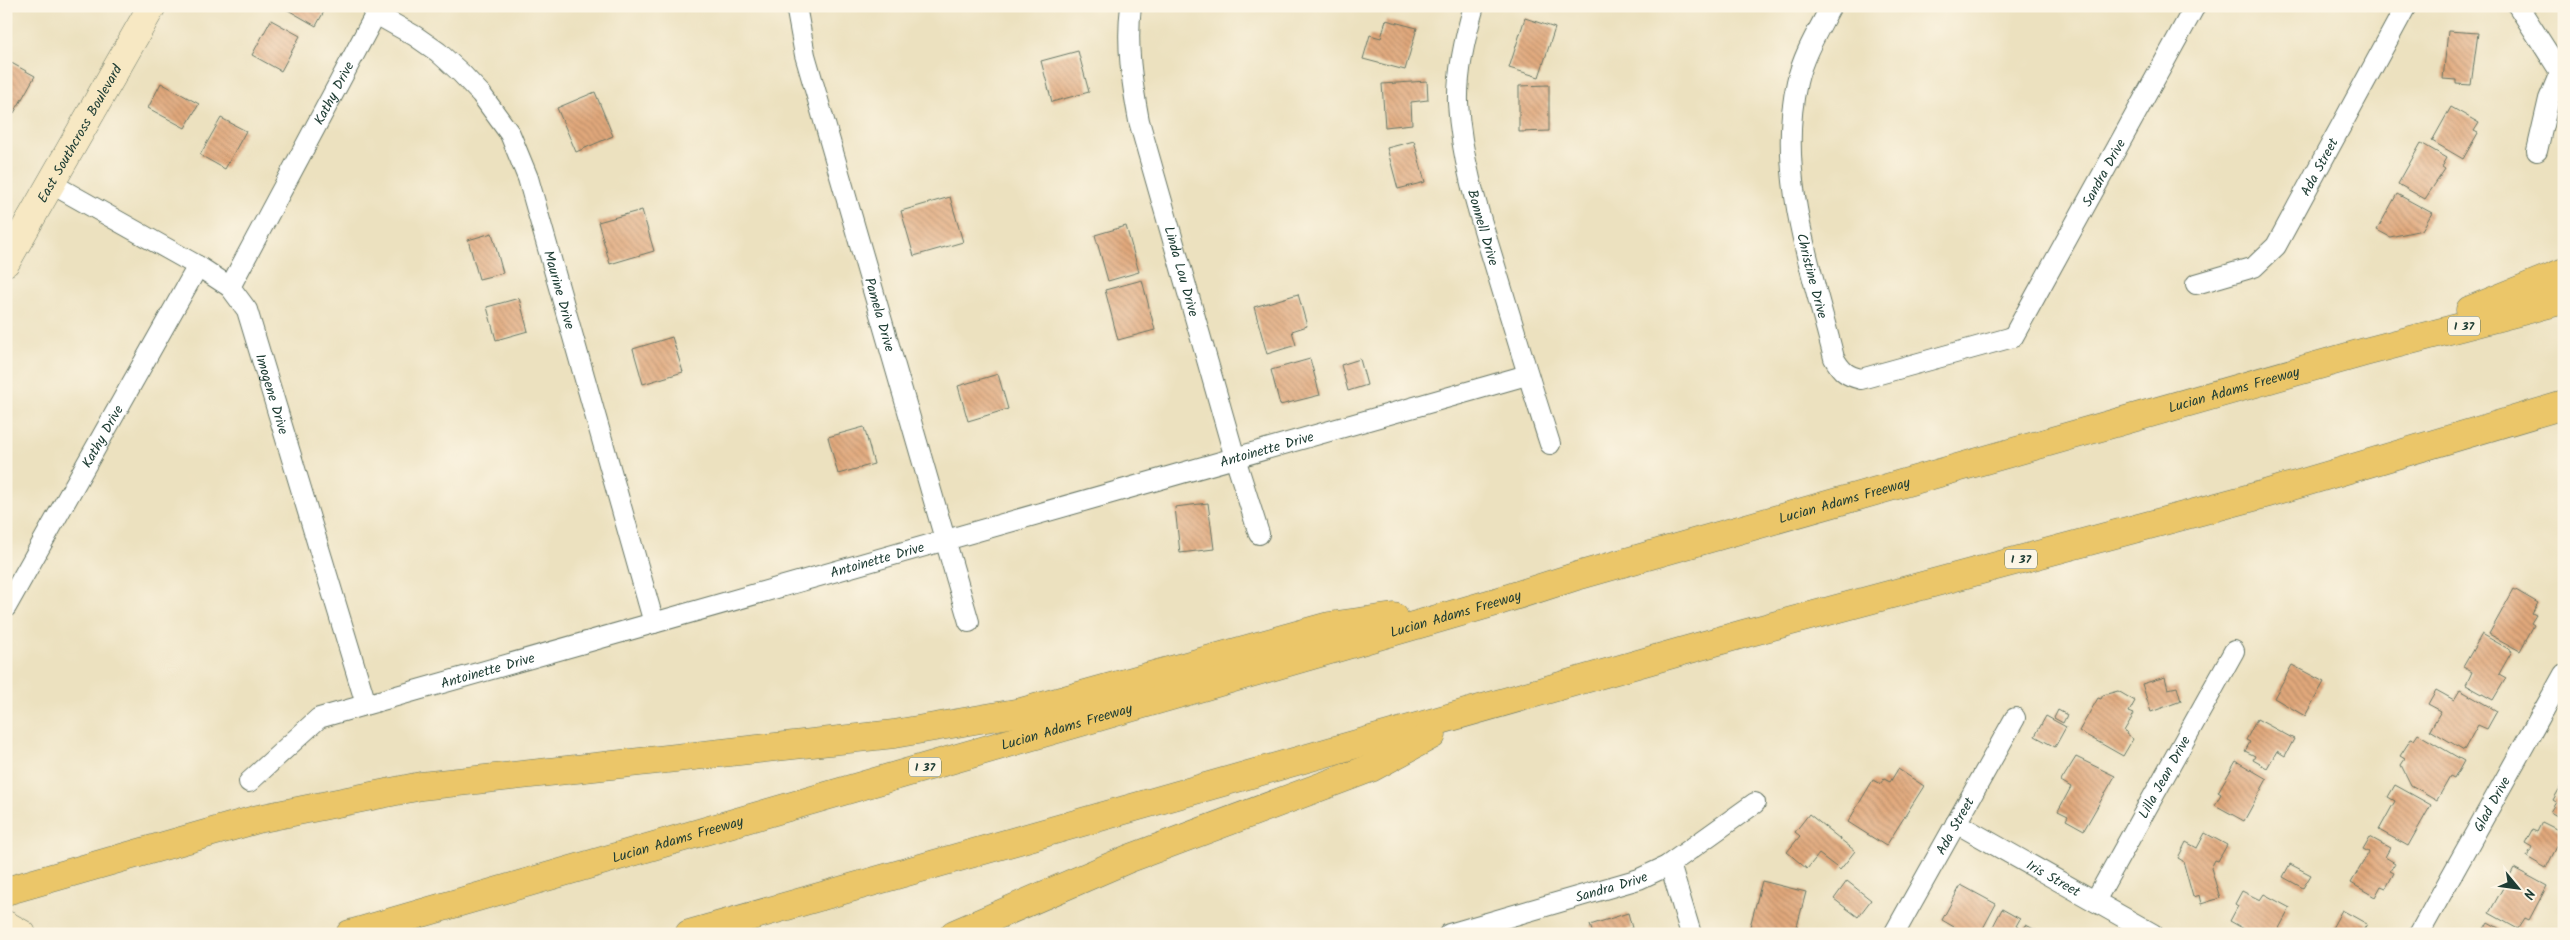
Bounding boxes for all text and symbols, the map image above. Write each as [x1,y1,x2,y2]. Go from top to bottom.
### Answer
street label: Kathy Drive [308,57,361,129]
street label: East Southcross Boulevard [32,60,129,207]
street label: Sandra Drive [2077,134,2132,211]
street label: Ada Street [2295,134,2345,200]
street label: Bonnell Drive [1461,187,1504,269]
street label: Linda Lou Drive [1157,224,1204,320]
street label: Christine Drive [1790,231,1833,322]
street label: Maurine Drive [537,248,580,333]
street label: Pamela Drive [858,275,901,355]
road number: I 37 [2448,316,2480,336]
street label: Imogene Drive [249,351,294,438]
street label: Lucian Adams Freeway [2166,361,2303,419]
street label: Kathy Drive [76,401,130,472]
street label: Antoinette Drive [1217,426,1317,474]
street label: Lucian Adams Freeway [1776,472,1913,530]
street label: Antoinette Drive [828,536,928,584]
road number: I 37 [2005,550,2037,568]
street label: Lucian Adams Freeway [1388,584,1525,644]
street label: Antoinette Drive [438,647,538,695]
street label: Lucian Adams Freeway [999,698,1135,757]
street label: Lilla Jean Drive [2133,731,2197,823]
road number: I 37 [909,758,941,776]
street label: Glad Drive [2468,772,2517,836]
street label: Ada Street [1930,793,1981,859]
street label: Lucian Adams Freeway [610,810,746,869]
street label: Iris Street [2022,855,2085,903]
north arrow [2492,862,2542,912]
street label: Sandra Drive [1573,866,1652,909]
text: N [2517,885,2540,903]

